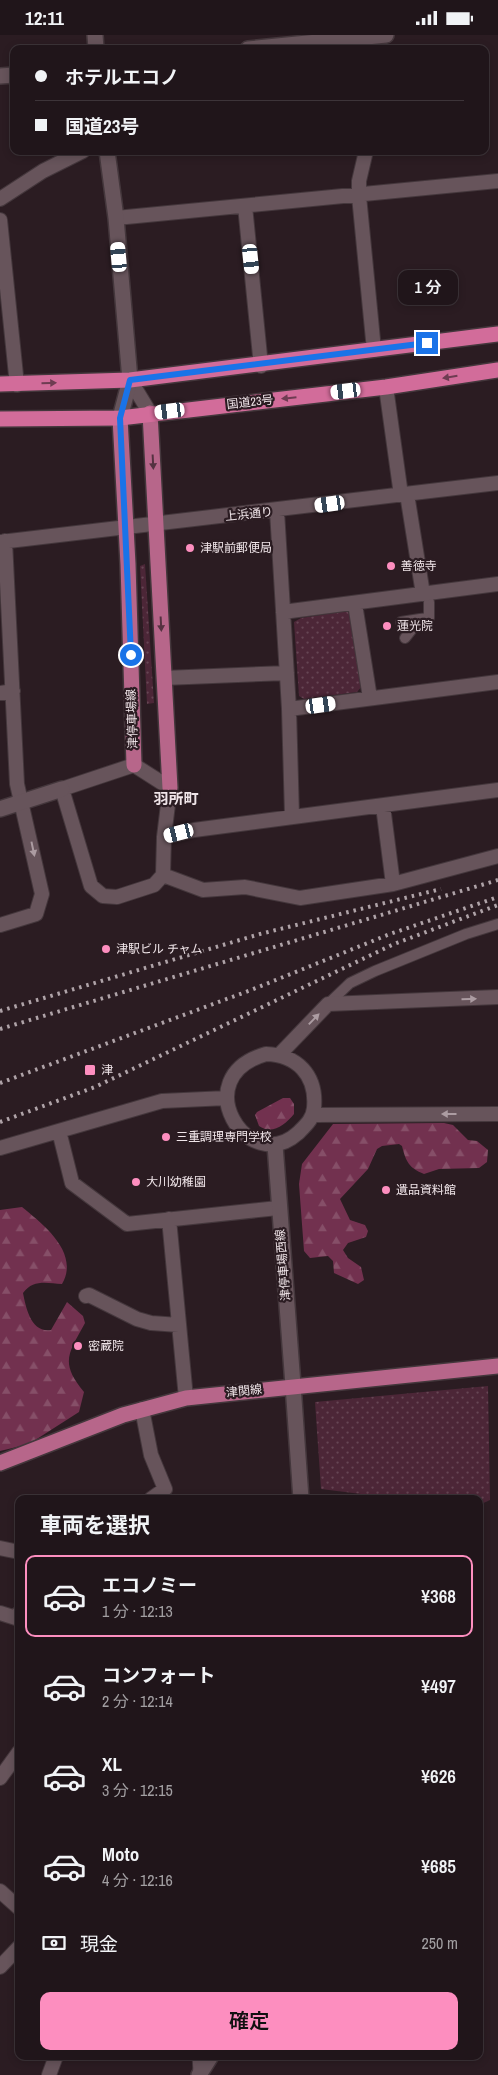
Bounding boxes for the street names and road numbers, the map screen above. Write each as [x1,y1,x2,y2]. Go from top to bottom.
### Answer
street label: 国道23号 [226,392,274,412]
street label: 上浜通り [224,504,274,524]
street label: 津停車場線 [123,689,141,749]
street label: 津停車場西線 [272,1228,294,1302]
street label: 津関線 [225,1381,263,1401]

